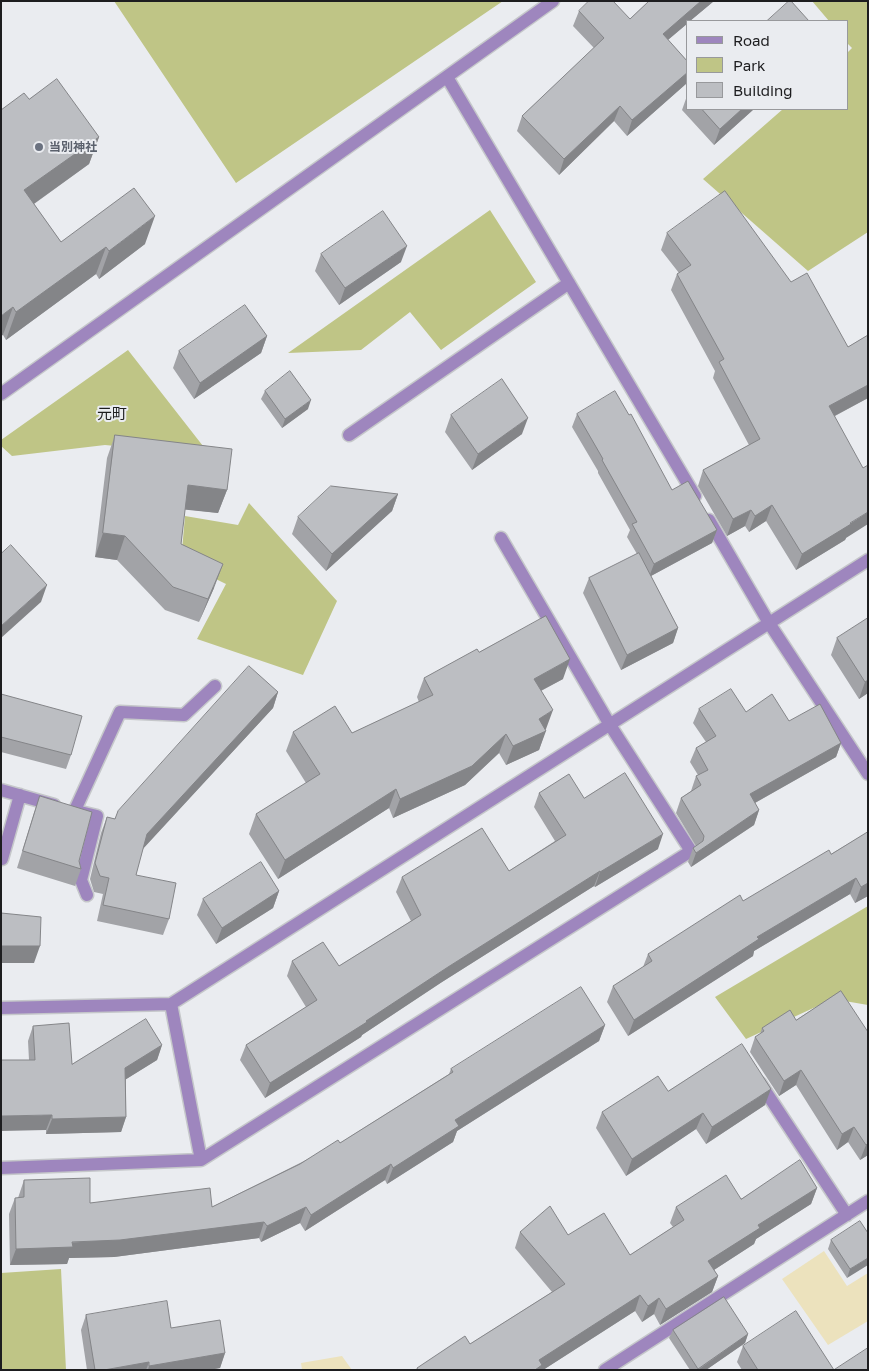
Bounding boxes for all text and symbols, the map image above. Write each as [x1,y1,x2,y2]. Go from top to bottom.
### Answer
legend [686,20,849,110]
text: Road [733,31,770,49]
text: Park [733,56,765,74]
text: Building [733,81,793,99]
place label: 当別神社 [49,140,97,154]
marker: 当別神社 [33,141,45,153]
district label: 元町 [97,405,127,423]

